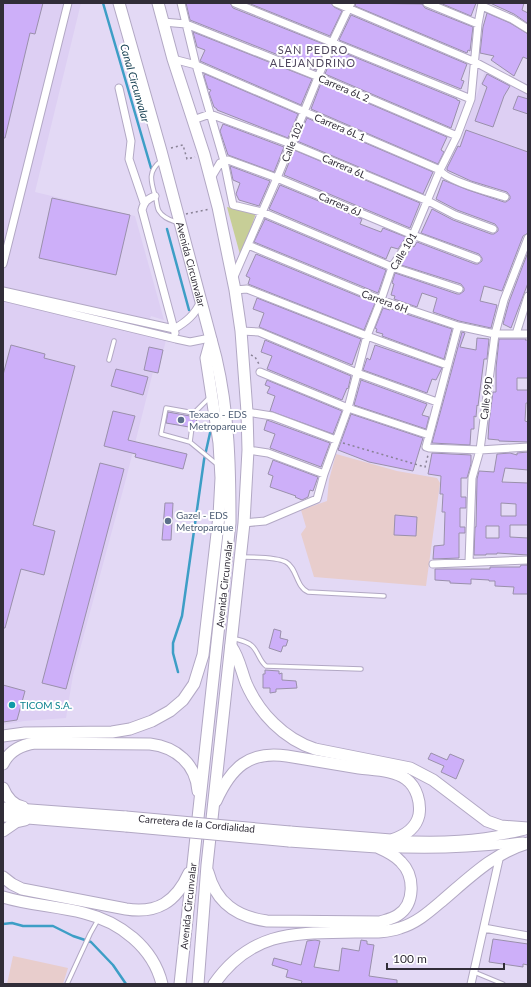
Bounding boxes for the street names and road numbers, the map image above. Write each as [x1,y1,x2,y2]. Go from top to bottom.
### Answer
street label: Carrera 6L 2 [317,72,371,104]
street label: Carrera 6L 1 [313,111,367,143]
street label: Calle 102 [279,120,305,164]
street label: Carrera 6L [320,151,368,181]
street label: Carrera 6J [317,190,363,218]
street label: Avenida Circunvalar [174,221,208,308]
street label: Calle 101 [387,230,419,272]
street label: Carrera 6H [360,287,410,315]
street label: Calle 99D [477,375,495,420]
street label: Avenida Circunvalar [213,540,235,628]
street label: Carretera de la Cordialidad [138,812,256,835]
street label: Avenida Circunvalar [177,862,199,950]

